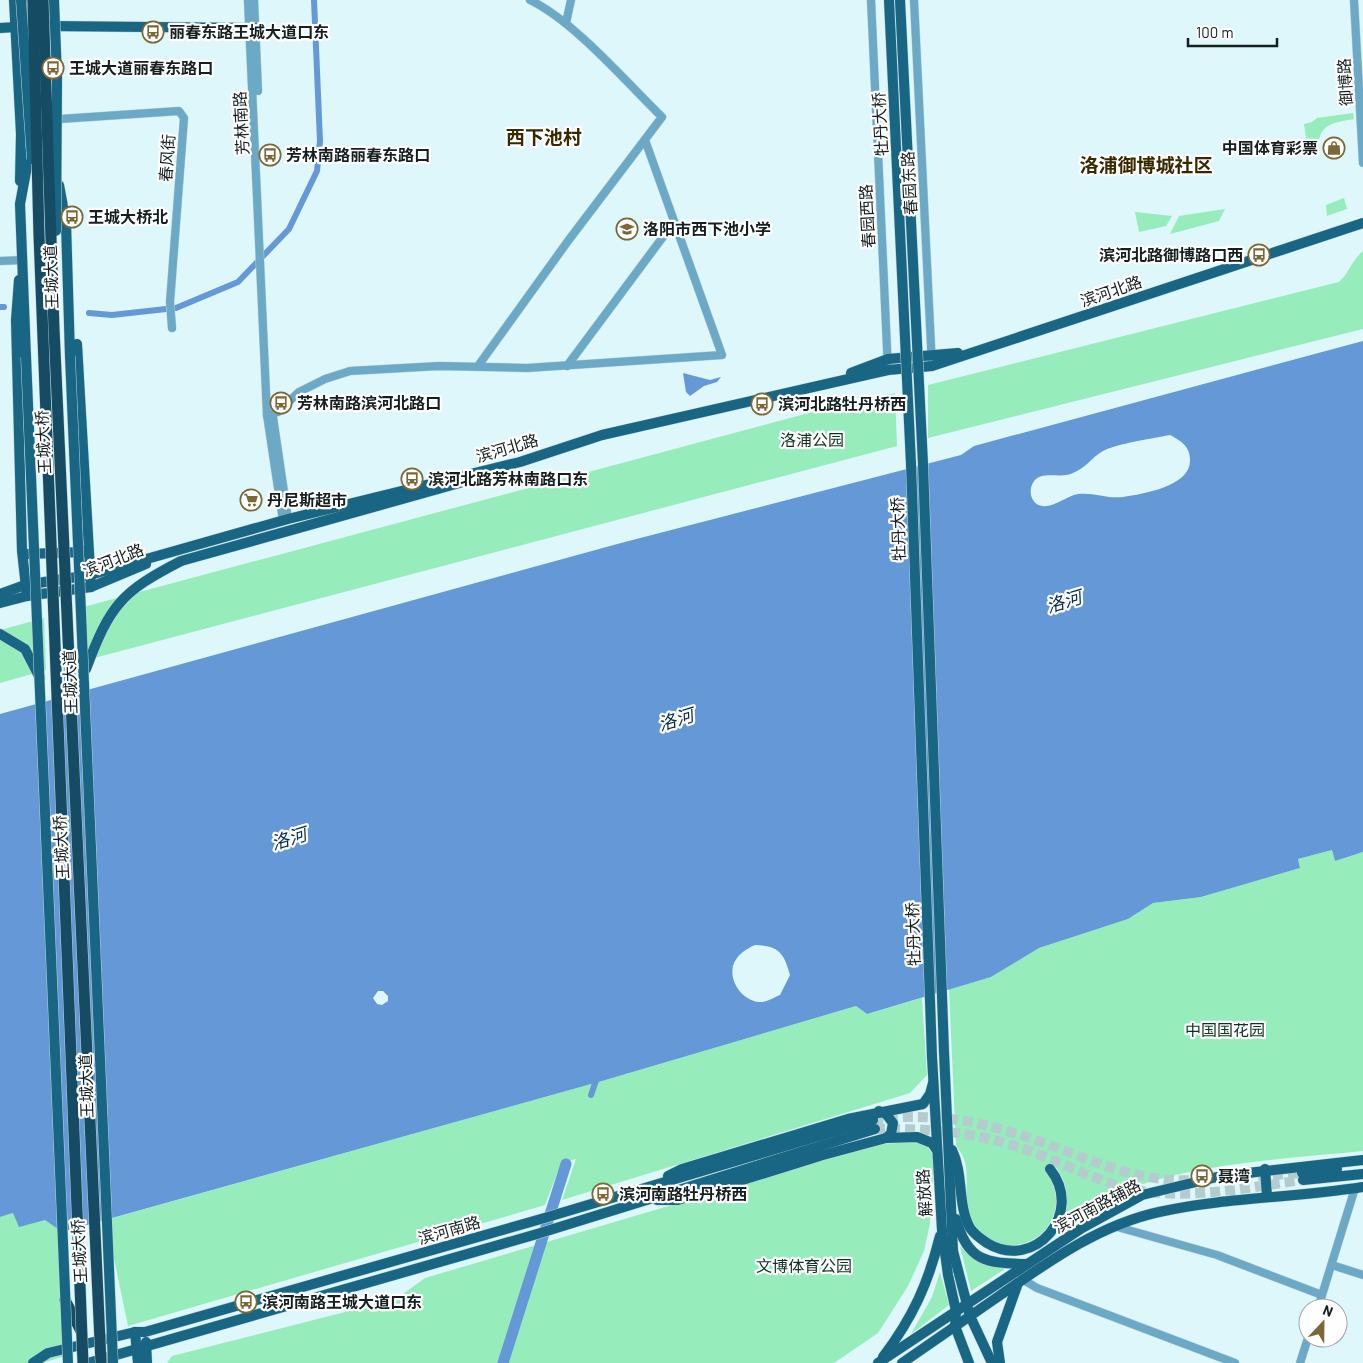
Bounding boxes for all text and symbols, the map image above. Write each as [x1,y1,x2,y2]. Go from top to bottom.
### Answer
scale bar [1188,15,1277,47]
bus stop icon: 丽春东路王城大道口东 [141,20,165,44]
place label: 丽春东路王城大道口东 [169,22,329,41]
text: 100 m [1196,23,1234,41]
bus stop icon: 王城大道丽春东路口 [41,56,65,80]
place label: 王城大道丽春东路口 [69,58,213,77]
street label: 御博路 [1334,58,1355,106]
street label: 芳林南路 [229,91,252,155]
street label: 牡丹大桥 [868,92,891,156]
district label: 西下池村 [506,125,582,148]
street label: 春风街 [155,133,178,183]
shop icon: 中国体育彩票 [1322,136,1346,160]
place label: 中国体育彩票 [1222,138,1318,157]
bus stop icon: 芳林南路丽春东路口 [258,143,282,167]
place label: 芳林南路丽春东路口 [286,145,430,164]
street label: 春园东路 [897,151,920,215]
district label: 洛浦御博城社区 [1079,153,1213,176]
street label: 春园西路 [855,184,878,248]
bus stop icon: 王城大桥北 [60,205,84,229]
place label: 王城大桥北 [88,207,168,226]
school or university icon: 洛阳市西下池小学 [615,217,639,241]
place label: 洛阳市西下池小学 [643,219,771,238]
bus stop icon: 滨河北路御博路口西 [1247,243,1271,267]
street label: 王城大道 [40,245,61,309]
place label: 滨河北路御博路口西 [1099,245,1243,264]
street label: 滨河北路 [1077,271,1144,310]
bus stop icon: 芳林南路滨河北路口 [269,391,293,415]
bus stop icon: 滨河北路牡丹桥西 [750,392,774,416]
place label: 芳林南路滨河北路口 [297,393,441,412]
place label: 滨河北路牡丹桥西 [778,394,906,413]
street label: 王城大桥 [31,410,54,474]
street label: 滨河北路 [473,430,540,465]
park label: 洛浦公园 [780,430,844,449]
bus stop icon: 滨河北路芳林南路口东 [400,467,424,491]
place label: 滨河北路芳林南路口东 [428,469,588,488]
supermarket icon: 丹尼斯超市 [239,488,263,512]
place label: 丹尼斯超市 [267,490,347,509]
street label: 牡丹大桥 [887,497,908,561]
street label: 滨河北路 [80,539,146,580]
water label: 洛河 [1043,584,1087,617]
street label: 王城大道 [59,650,80,714]
water label: 洛河 [655,702,699,735]
street label: 王城大桥 [49,815,72,879]
water label: 洛河 [268,821,312,854]
street label: 牡丹大桥 [902,902,923,966]
park label: 中国国花园 [1185,1020,1265,1039]
street label: 王城大道 [75,1054,96,1118]
bus stop icon: 聂湾 [1190,1164,1214,1188]
place label: 聂湾 [1218,1166,1250,1185]
street label: 解放路 [912,1168,935,1218]
street label: 滨河南路辅路 [1050,1175,1144,1236]
bus stop icon: 滨河南路牡丹桥西 [591,1182,615,1206]
place label: 滨河南路牡丹桥西 [619,1184,747,1203]
street label: 滨河南路 [415,1212,482,1247]
street label: 王城大桥 [67,1219,90,1283]
park label: 文博体育公园 [756,1256,852,1275]
bus stop icon: 滨河南路王城大道口东 [234,1290,258,1314]
place label: 滨河南路王城大道口东 [262,1292,422,1311]
north arrow [1298,1298,1348,1348]
text: N [1321,1301,1336,1320]

